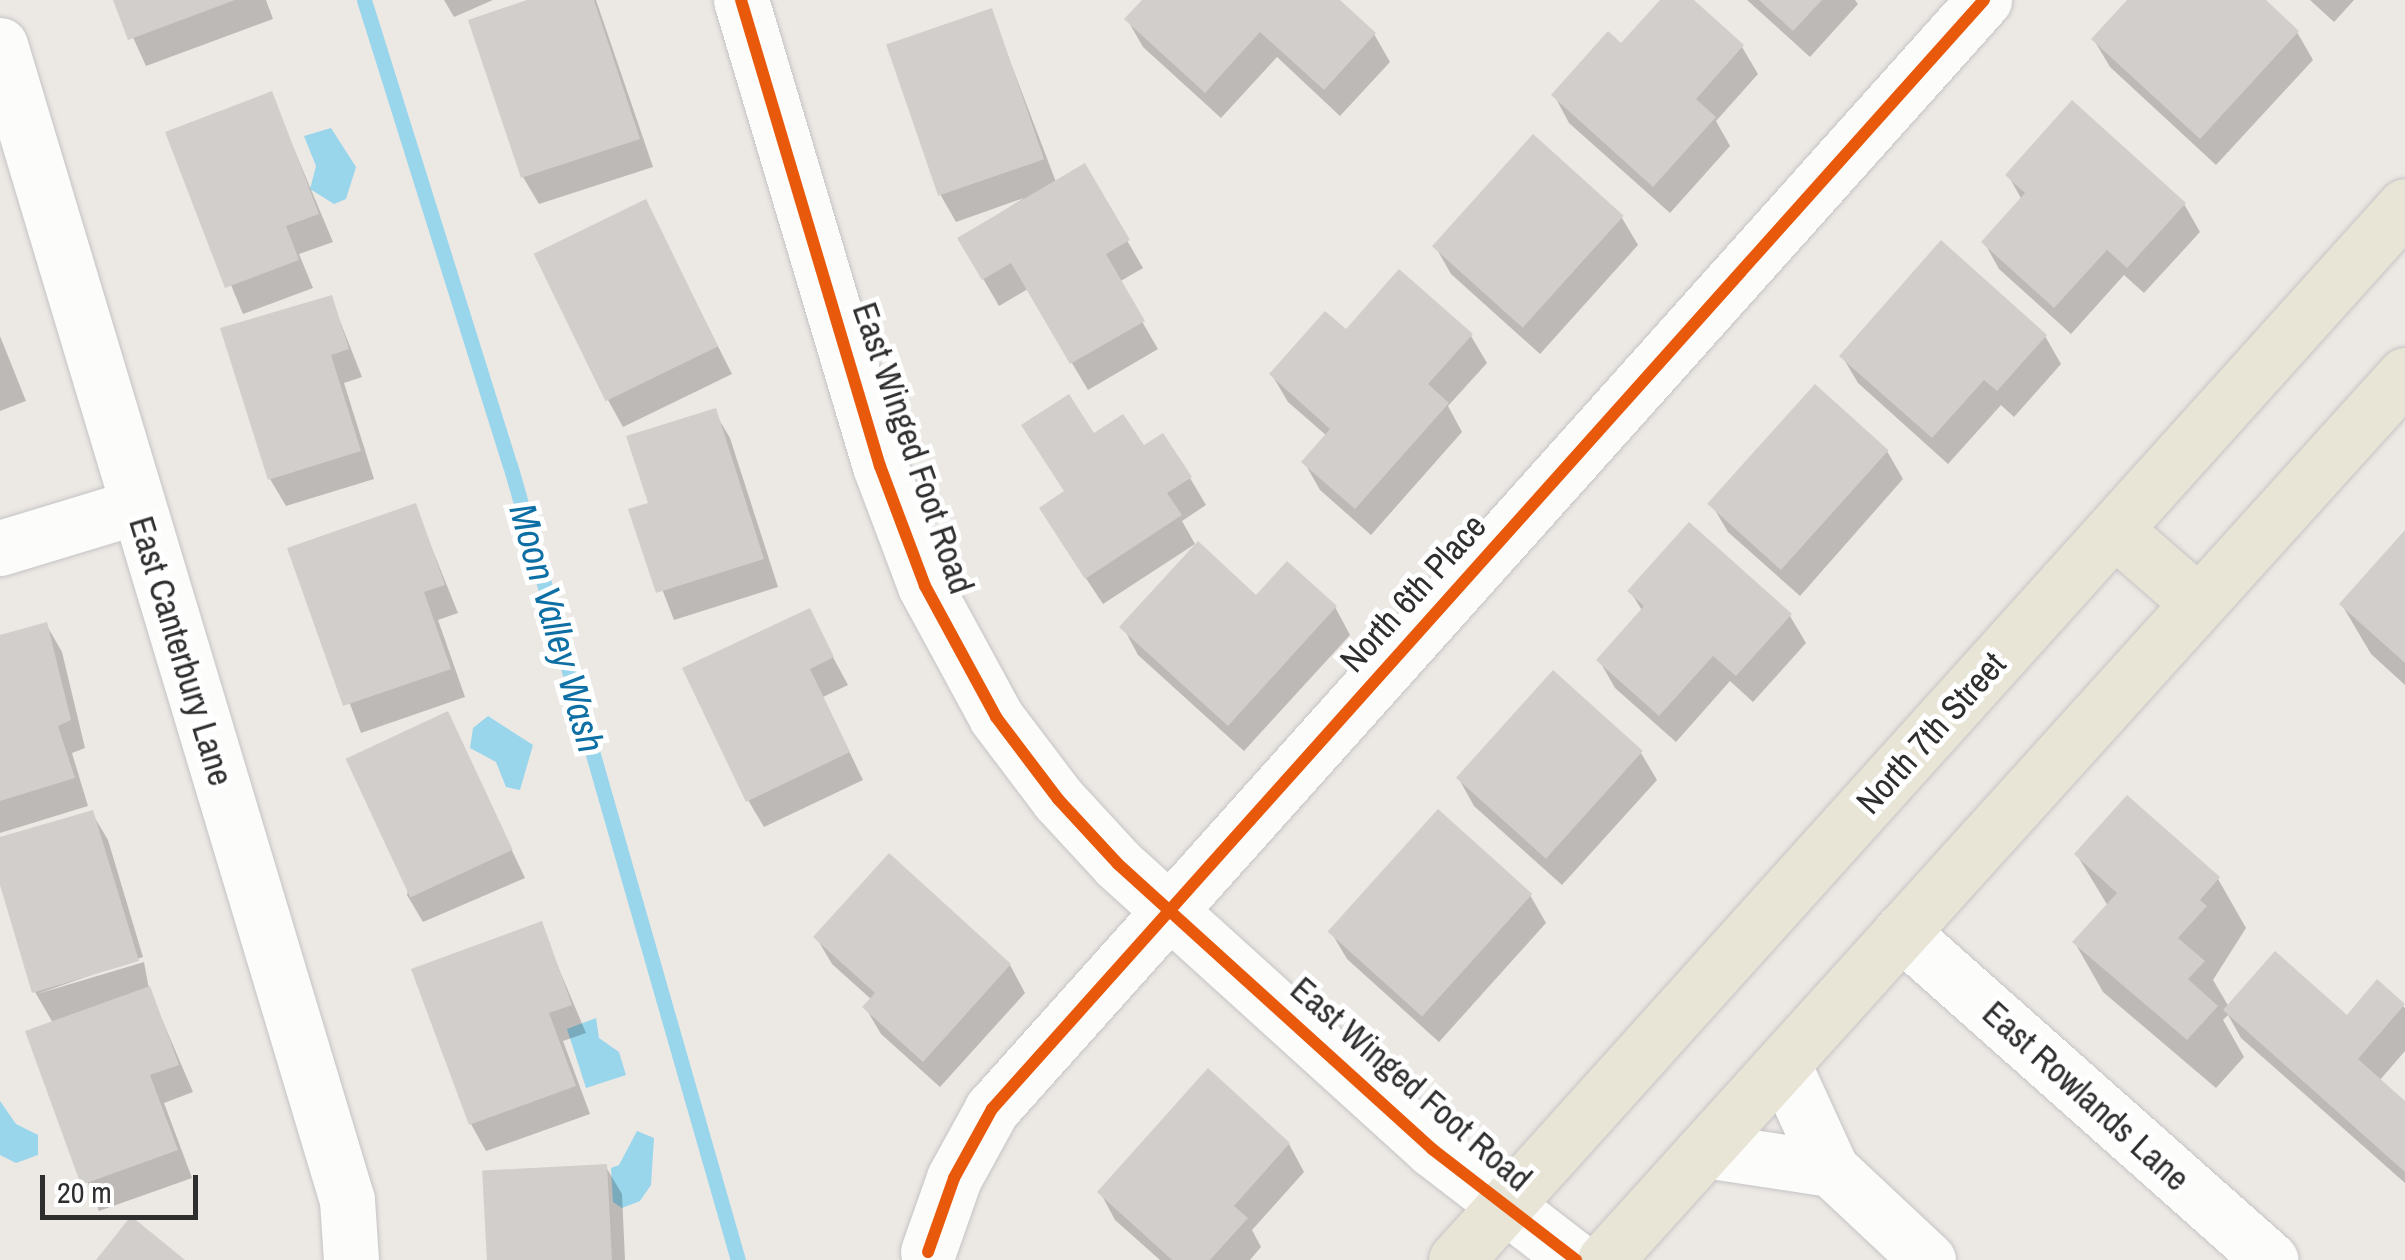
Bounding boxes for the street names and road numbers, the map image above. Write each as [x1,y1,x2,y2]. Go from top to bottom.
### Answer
street label: East Winged Foot Road [844,297,982,599]
street label: North 6th Place [1331,505,1495,681]
street label: East Canterbury Lane [120,511,242,791]
street label: North 7th Street [1848,644,2014,822]
street label: East Winged Foot Road [1282,968,1540,1200]
street label: East Rowlands Lane [1974,992,2198,1200]

